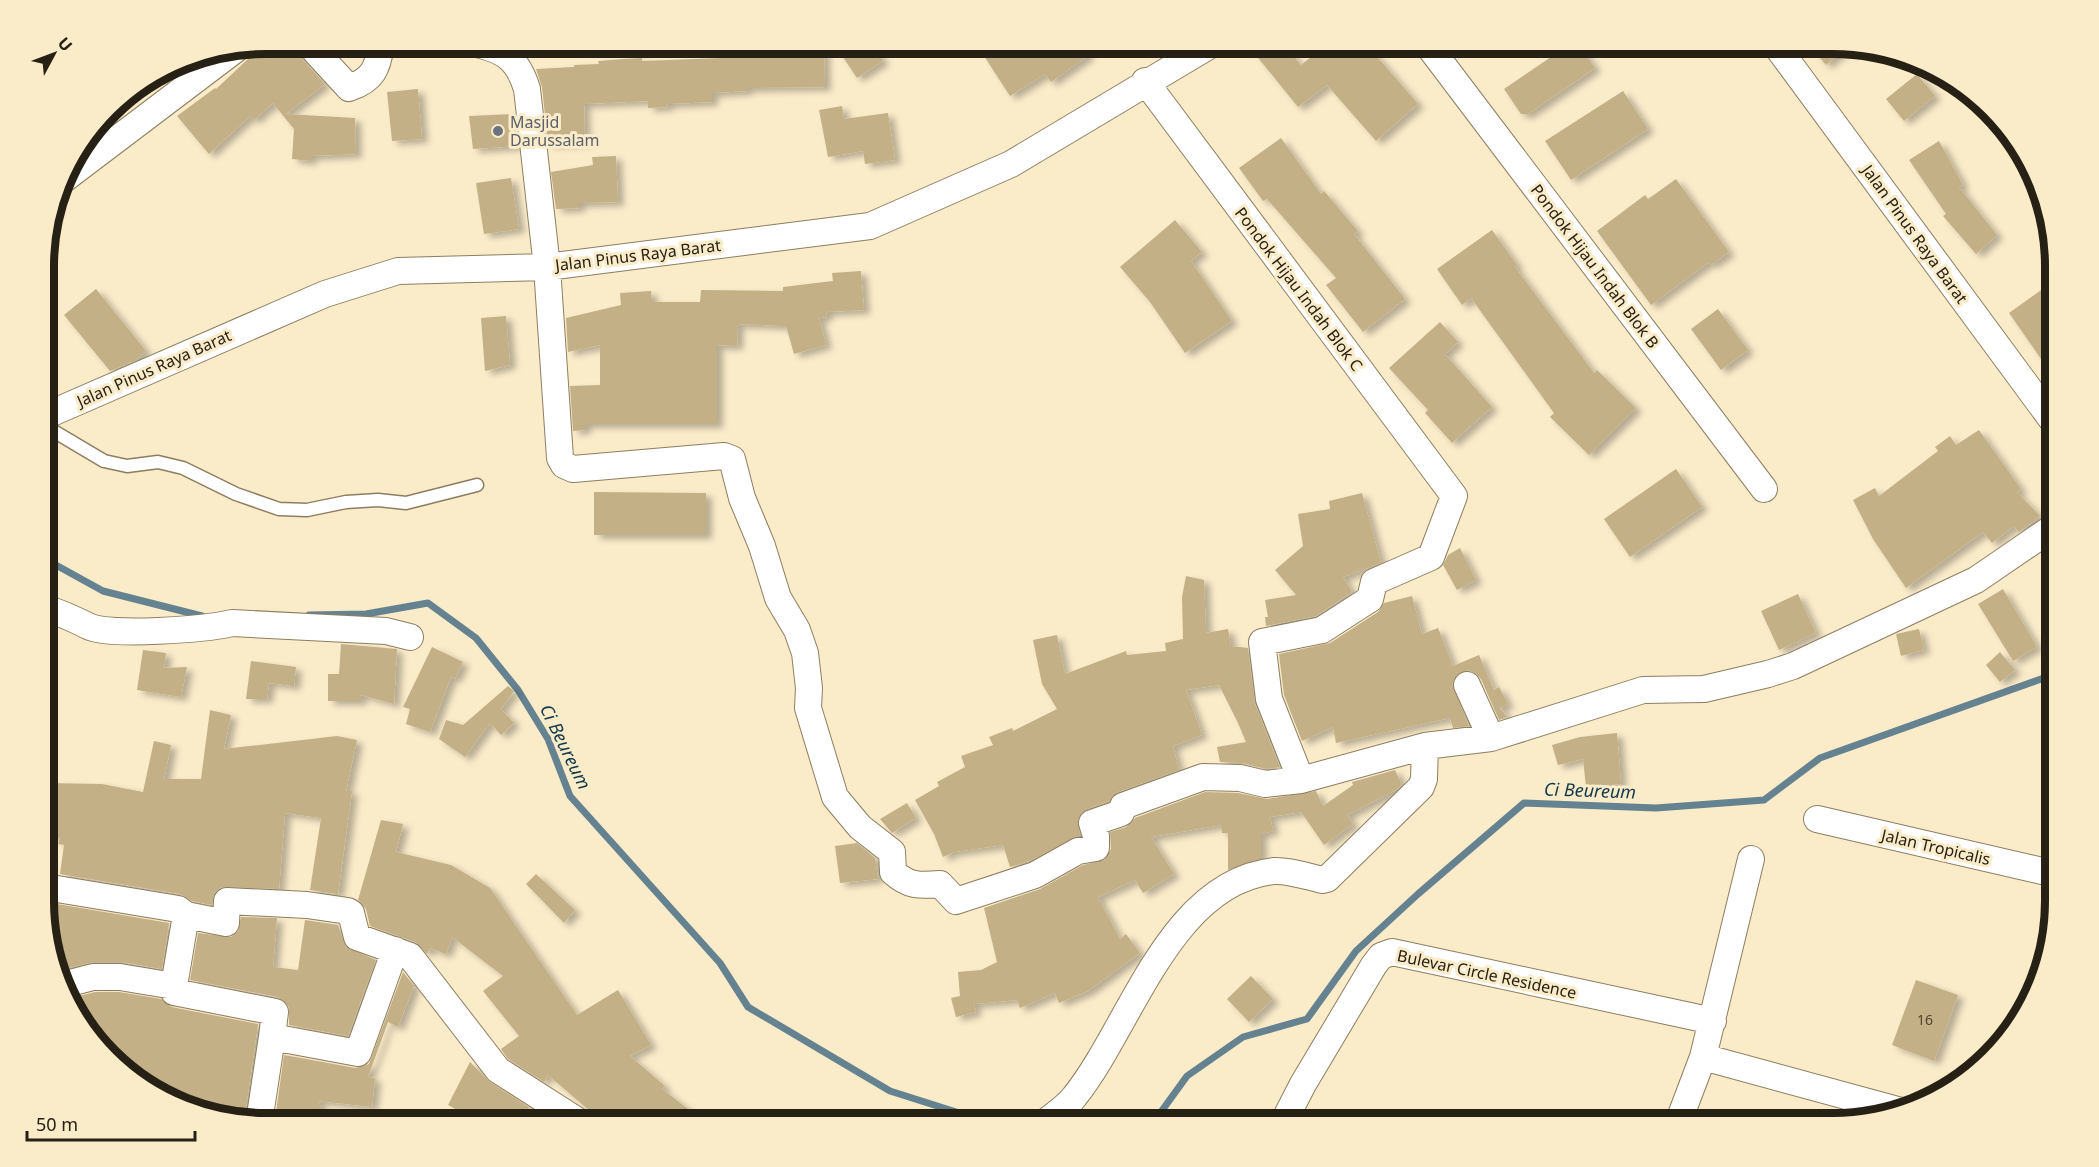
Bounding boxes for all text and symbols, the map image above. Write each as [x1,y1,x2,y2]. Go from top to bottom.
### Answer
north arrow [24,24,84,84]
text: U [53,32,78,56]
place label: Masjid Darussalam [510,111,600,151]
marker: Masjid Darussalam [491,124,505,138]
street label: Jalan Pinus Raya Barat [1856,159,1973,308]
street label: Pondok Hijau Indah Blok B [1526,179,1664,353]
street label: Pondok Hijau Indah Blok C [1230,203,1368,375]
street label: Jalan Pinus Raya Barat [552,234,722,276]
street label: Jalan Pinus Raya Barat [72,324,235,413]
water label: Ci Beureum [535,700,597,793]
water label: Ci Beureum [1544,776,1636,804]
street label: Jalan Tropicalis [1877,823,1993,870]
street label: Bulevar Circle Residence [1395,944,1579,1004]
house number: 16 [1917,1010,1933,1029]
scale bar [27,1104,195,1142]
text: 50 m [36,1112,78,1136]

